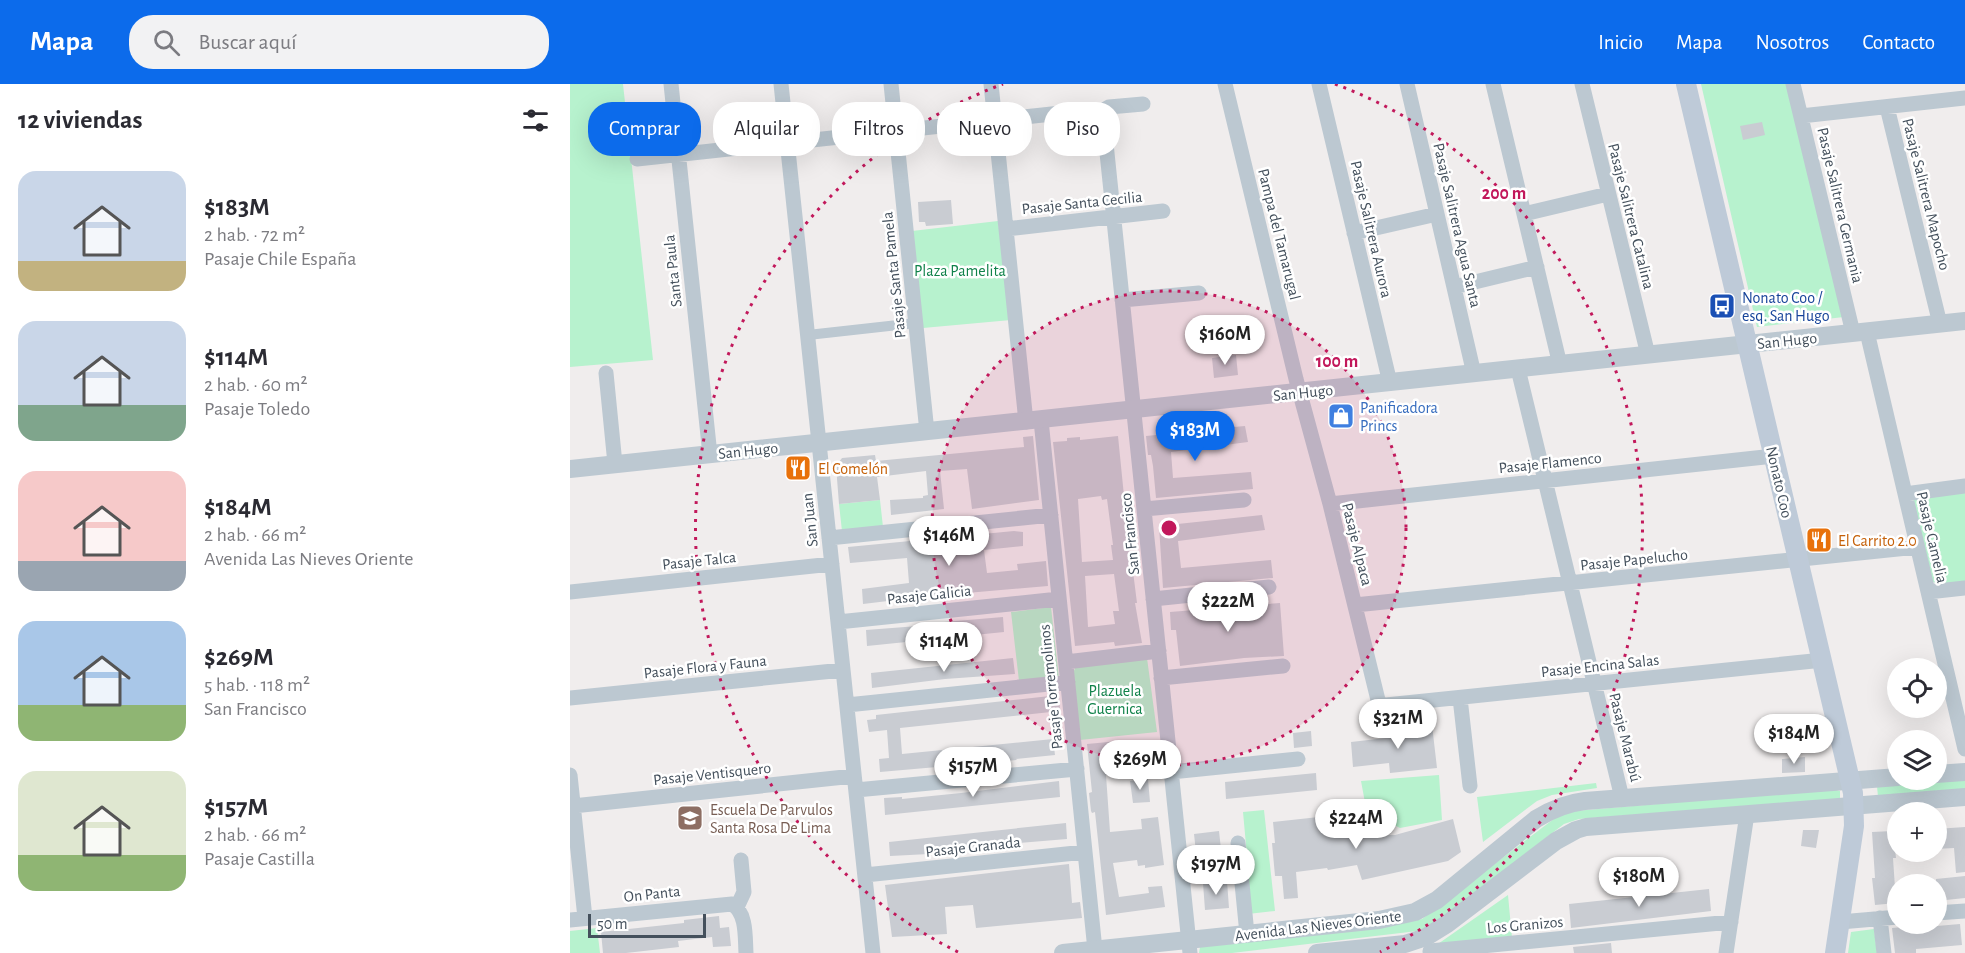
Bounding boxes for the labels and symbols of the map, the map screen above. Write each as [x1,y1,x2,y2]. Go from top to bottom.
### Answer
street label: Pasaje Salitrera Mapocho [1898,117,1953,272]
street label: Pasaje Salitrera Germania [1813,126,1866,285]
street label: Pasaje Salitrera Agua Santa [1429,141,1484,309]
street label: Pasaje Salitrera Catalina [1604,142,1657,291]
street label: Pasaje Salitrera Aurora [1346,159,1395,300]
street label: Pampa del Tamarugal [1255,167,1303,302]
text: 200 m [1482,185,1526,203]
street label: Pasaje Santa Cecilia [1021,189,1143,218]
street label: Pasaje Santa Pamela [879,211,910,339]
street label: Santa Paula [661,234,685,308]
park label: Plaza Pamelita [914,263,1006,279]
place label: Nonato Coo / esq. San Hugo [1742,290,1830,324]
bus stop icon: Nonato Coo / esq. San Hugo [1707,291,1737,321]
pin: $160M [1183,315,1267,366]
street label: San Hugo [1756,330,1818,352]
text: 100 m [1316,353,1358,371]
street label: San Hugo [1272,382,1334,404]
place label: Panificadora Princs [1360,400,1438,434]
shop icon: Panificadora Princs [1326,401,1356,431]
pin: $183M [1153,411,1237,462]
street label: San Hugo [717,440,779,462]
street label: Nonato Coo [1763,445,1795,520]
street label: Pasaje Flamenco [1498,450,1603,477]
restaurant icon: El Comelón [783,453,813,483]
place label: El Comelón [818,461,888,477]
street label: Pasaje Camelia [1913,490,1950,585]
street label: San Juan [799,492,821,547]
street label: San Francisco [1118,492,1142,576]
street label: Pasaje Alpaca [1338,501,1375,588]
pin: $146M [907,516,991,567]
centre of rings [1159,518,1179,538]
restaurant icon: El Carrito 2.0 [1804,525,1834,555]
place label: El Carrito 2.0 [1838,533,1917,549]
street label: Pasaje Papelucho [1580,546,1689,575]
street label: Pasaje Talca [661,549,737,574]
pin: $222M [1186,582,1270,633]
street label: Pasaje Galicia [886,583,972,608]
pin: $114M [902,622,986,673]
street label: Pasaje Torremolinos [1036,623,1067,750]
street label: Pasaje Encina Salas [1540,652,1660,681]
street label: Pasaje Flora y Fauna [643,653,767,682]
park label: Plazuela Guernica [1087,683,1143,717]
street label: Pasaje Marabú [1605,691,1644,784]
pin: $321M [1356,699,1440,750]
pin: $184M [1752,714,1836,765]
pin: $269M [1098,740,1182,791]
pin: $157M [931,747,1015,798]
street label: Pasaje Ventisquero [652,760,772,789]
pin: $224M [1314,799,1398,850]
place label: Escuela De Parvulos Santa Rosa De Lima [710,802,833,836]
school or university icon: Escuela De Parvulos Santa Rosa De Lima [675,803,705,833]
street label: Pasaje Granada [925,834,1022,861]
pin: $197M [1174,845,1258,896]
pin: $180M [1597,857,1681,908]
street label: On Panta [623,883,681,905]
street label: Avenida Las Nieves Oriente [1234,908,1402,944]
scale bar [588,911,706,938]
street label: Los Granizos [1486,914,1564,936]

